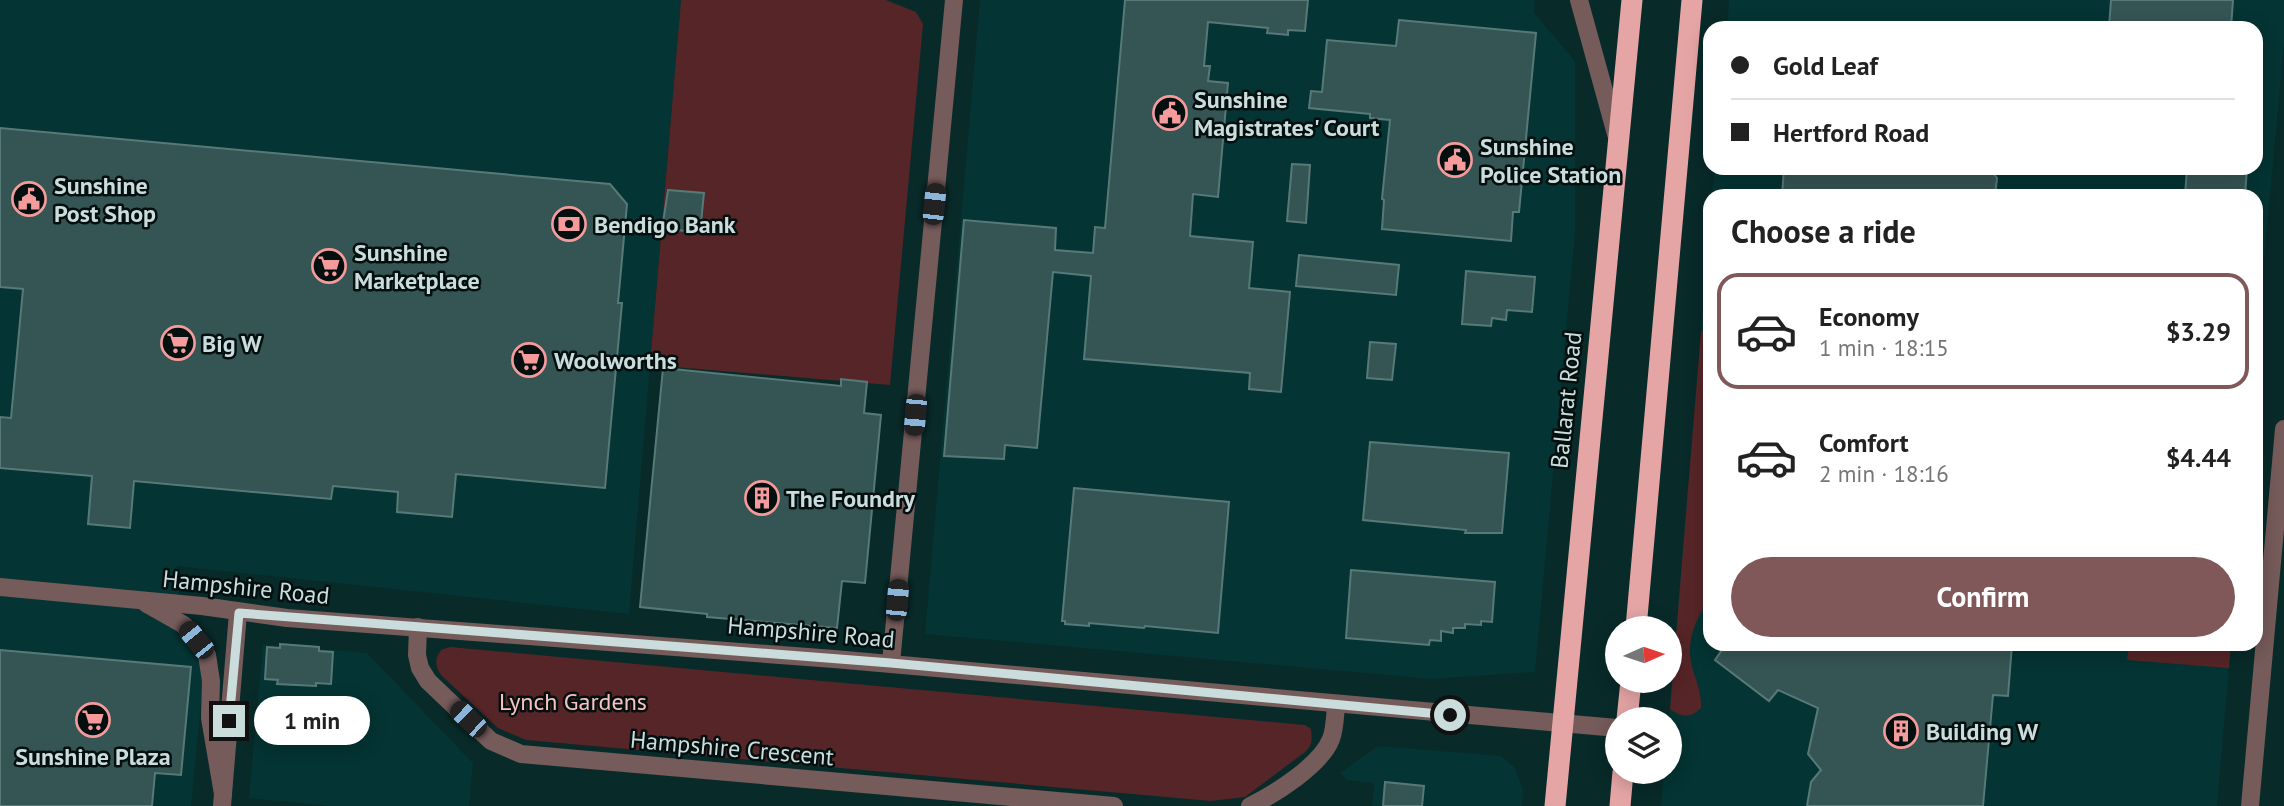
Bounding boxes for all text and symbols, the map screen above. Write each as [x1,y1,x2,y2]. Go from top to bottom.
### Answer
text: Gold Leaf [1773,49,1878,82]
place label: Sunshine Magistrates' Court [1194,84,1380,143]
public building icon: Sunshine Magistrates' Court [1151,94,1189,132]
text: Hertford Road [1773,116,1929,149]
place label: Sunshine Police Station [1480,131,1621,190]
public building icon: Sunshine Police Station [1436,141,1474,179]
place label: Sunshine Post Shop [54,170,156,229]
public building icon: Sunshine Post Shop [10,180,48,218]
car [922,182,947,226]
bank icon: Bendigo Bank [550,205,588,243]
place label: Bendigo Bank [594,209,736,240]
text: Choose a ride [1731,210,1916,252]
place label: Sunshine Marketplace [354,237,480,296]
supermarket icon: Sunshine Marketplace [310,247,348,285]
icon: car [1735,300,1798,363]
text: Economy [1819,300,1919,333]
text: $3.29 [2166,315,2231,348]
supermarket icon: Big W [159,324,197,362]
place label: Big W [202,328,262,359]
street label: Ballarat Road [1543,330,1589,470]
text: 1 min · 18:15 [1819,333,1949,362]
supermarket icon: Woolworths [510,341,548,379]
place label: Woolworths [554,345,677,376]
car [903,393,928,437]
icon: car [1735,426,1798,489]
text: Comfort [1819,426,1909,459]
text: $4.44 [2166,441,2231,474]
text: 2 min · 18:16 [1819,459,1949,488]
building icon: The Foundry [743,479,781,517]
place label: The Foundry [786,483,915,514]
button: Confirm [1731,557,2235,637]
street label: Hampshire Road [161,563,331,611]
car [885,578,910,622]
street label: Hampshire Road [726,609,896,655]
north arrow [1605,616,1682,693]
map controls [1605,616,1682,784]
car [175,617,218,663]
park label: Lynch Gardens [499,686,647,717]
callout: 1 min [254,696,369,746]
car [446,697,491,741]
route start [1434,699,1466,731]
supermarket icon: Sunshine Plaza [74,701,112,739]
route end [213,705,245,737]
text: 1 min [284,706,340,735]
button: layers [1605,707,1682,784]
building icon: Building W [1882,712,1920,750]
place label: Building W [1926,716,2038,747]
street label: Hampshire Crescent [629,724,835,772]
place label: Sunshine Plaza [15,741,171,772]

